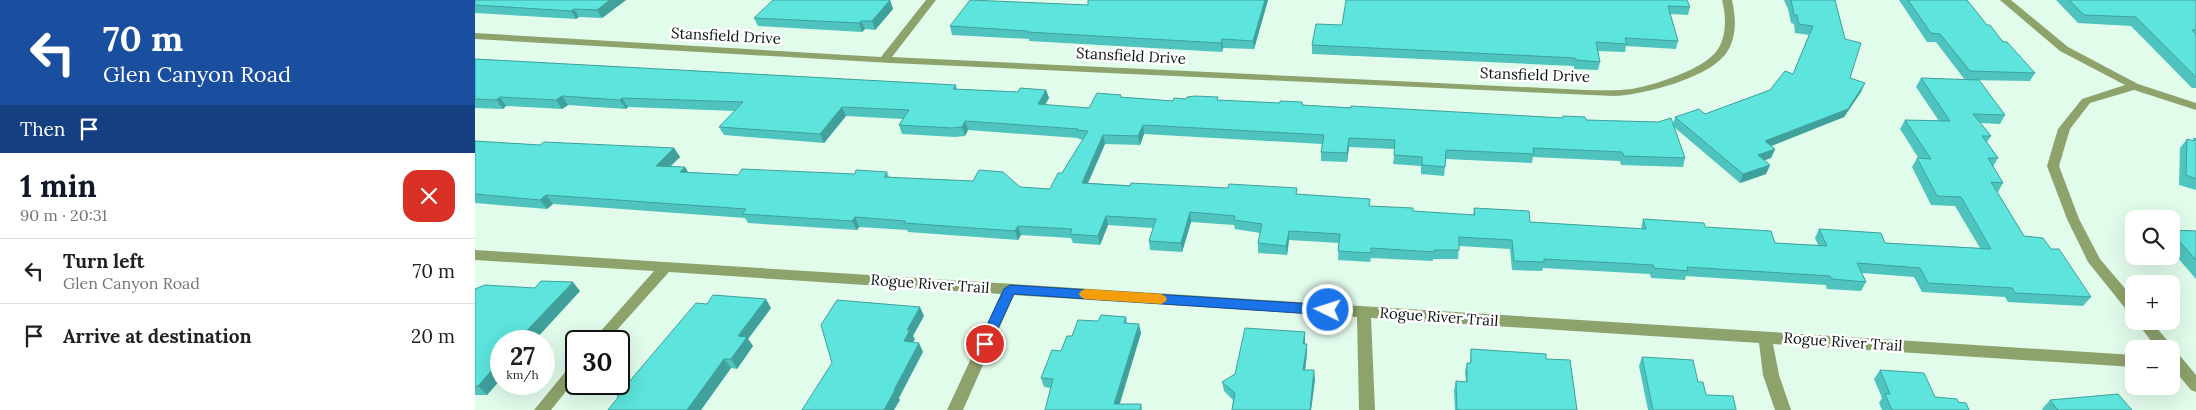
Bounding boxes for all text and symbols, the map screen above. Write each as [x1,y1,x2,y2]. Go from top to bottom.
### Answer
text: 70 m [103,16,183,61]
icon: left [20,20,85,85]
street label: Stansfield Drive [671,23,781,48]
street label: Stansfield Drive [1076,43,1186,68]
text: Glen Canyon Road [103,60,291,88]
street label: Stansfield Drive [1480,63,1590,86]
icon: arrive [75,115,103,143]
text: Then [20,117,65,141]
text: 1 min [20,167,97,205]
button: close [403,170,455,222]
text: 90 m · 20:31 [20,205,107,225]
map controls [2125,210,2180,395]
button: search [2125,210,2180,265]
text: Turn left [63,249,144,273]
icon: left [20,257,48,285]
text: 70 m [412,259,455,283]
street label: Rogue River Trail [870,270,990,297]
text: Glen Canyon Road [63,273,200,293]
button: + [2125,275,2180,330]
position arrow [1301,283,1353,335]
street label: Rogue River Trail [1379,303,1499,330]
icon: arrive [20,322,48,350]
pin [964,323,1006,365]
text: Arrive at destination [63,324,252,348]
text: 20 m [411,324,455,348]
street label: Rogue River Trail [1783,328,1903,355]
speed limit sign: 30 [565,330,630,395]
icon: arrive [971,330,999,358]
text: 27 [510,340,535,372]
button: − [2125,340,2180,395]
text: km/h [506,367,539,382]

